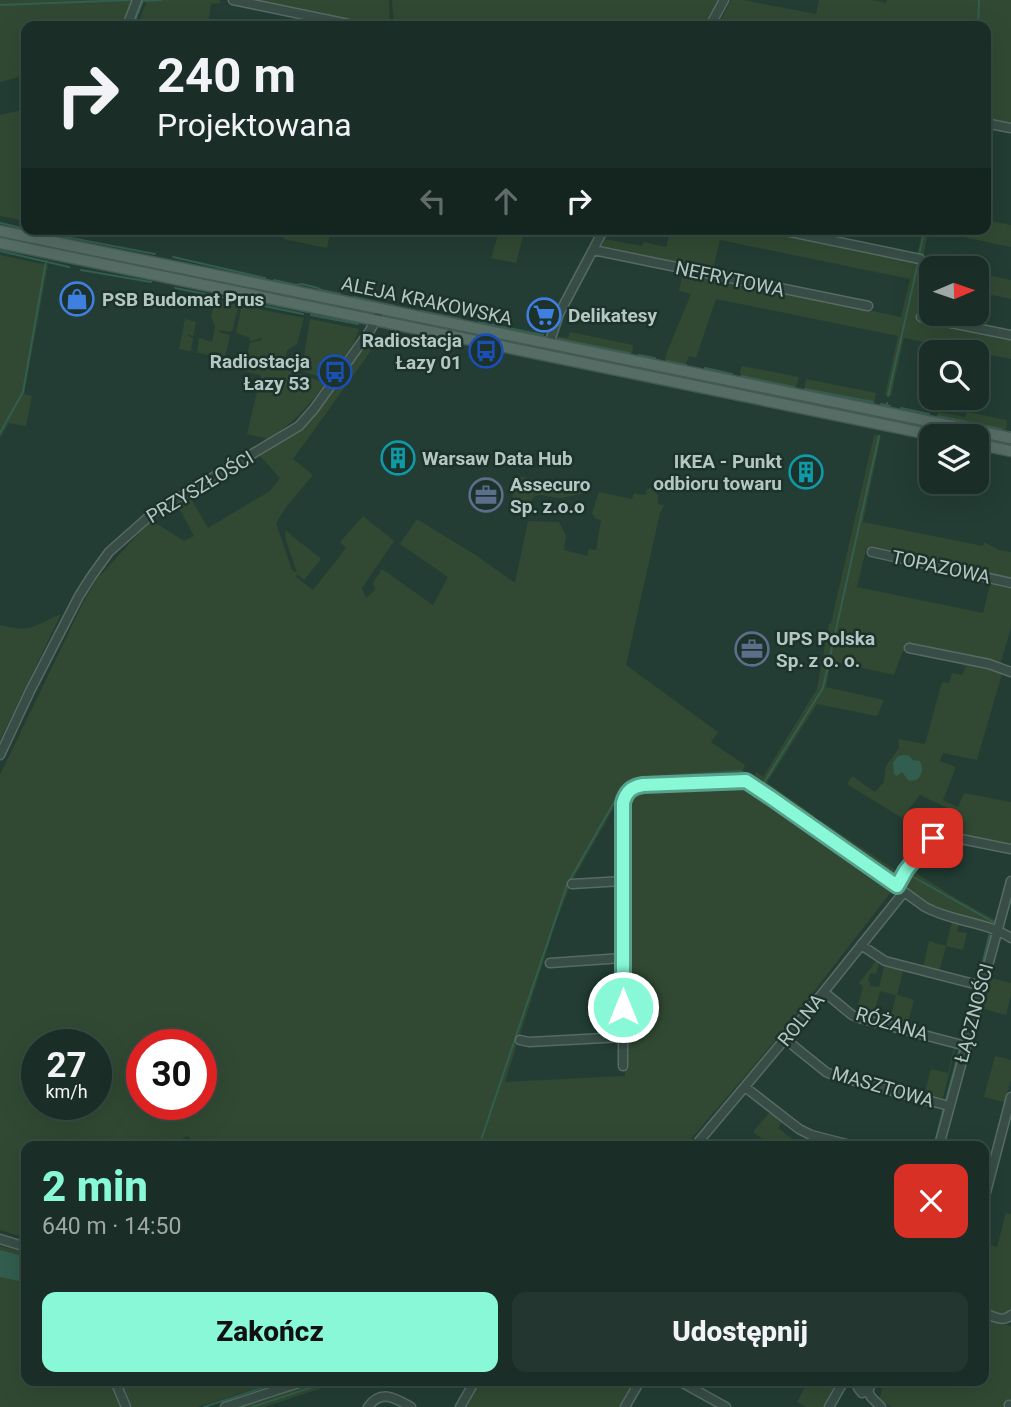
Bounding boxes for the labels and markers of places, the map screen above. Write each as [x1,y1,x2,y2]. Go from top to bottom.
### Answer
shop icon: PSB Budomat Prus [58,280,96,318]
place label: PSB Budomat Prus [102,288,265,311]
supermarket icon: Delikatesy [525,296,563,334]
place label: Delikatesy [568,304,657,327]
place label: Radiostacja Łazy 01 [362,329,462,374]
bus stop icon: Radiostacja Łazy 01 [467,332,505,370]
place label: Radiostacja Łazy 53 [210,350,310,395]
bus stop icon: Radiostacja Łazy 53 [316,353,354,391]
building icon: Warsaw Data Hub [379,439,417,477]
place label: Warsaw Data Hub [422,447,573,470]
place label: IKEA - Punkt odbioru towaru [653,450,783,495]
building icon: IKEA - Punkt odbioru towaru [787,453,825,491]
place label: Assecuro Sp. z.o.o [510,473,591,518]
office icon: Assecuro Sp. z.o.o [467,476,505,514]
place label: UPS Polska Sp. z o. o. [776,627,875,672]
office icon: UPS Polska Sp. z o. o. [733,630,771,668]
pin [903,808,963,868]

